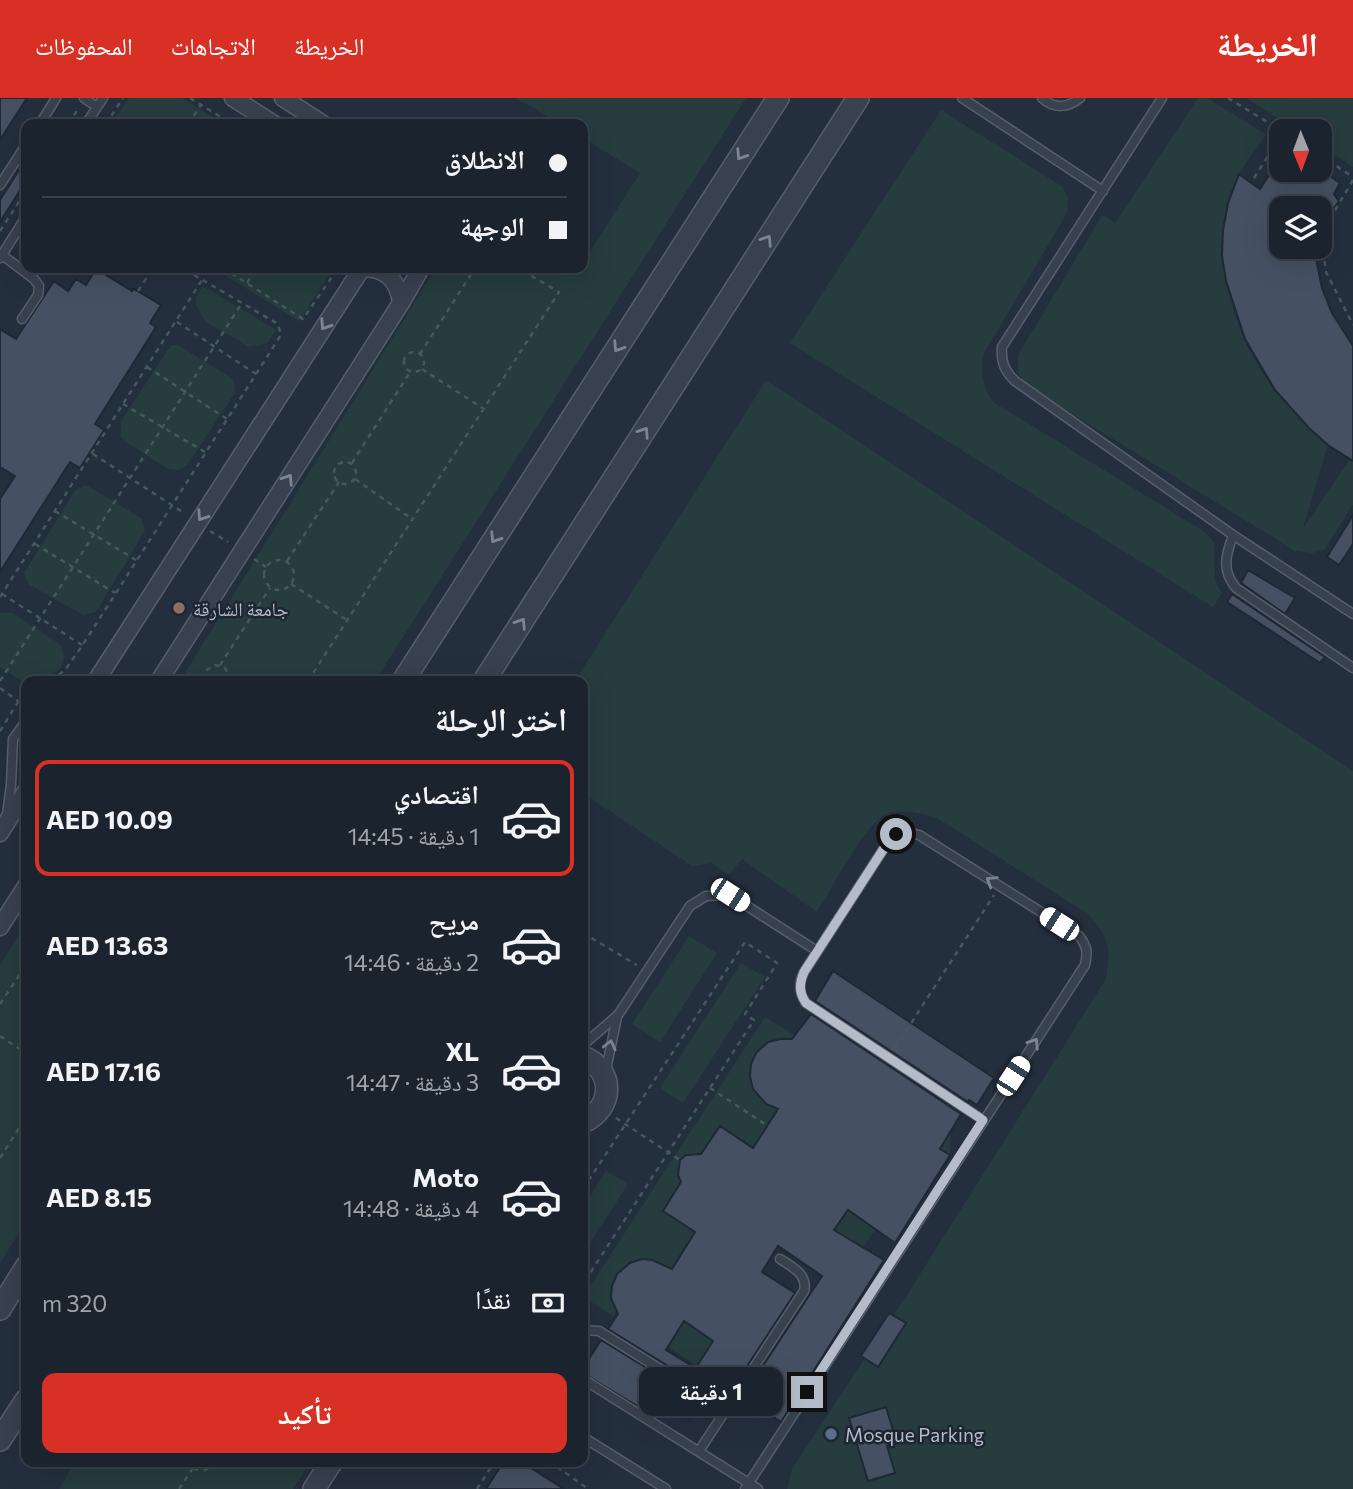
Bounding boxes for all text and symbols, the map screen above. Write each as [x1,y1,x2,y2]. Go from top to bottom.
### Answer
text: الخريطة [1217,22,1318,63]
text: المحفوظات [35,31,133,60]
text: الاتجاهات [171,31,256,60]
text: الخريطة [294,31,365,60]
north arrow [1269,119,1332,182]
map controls [1269,119,1332,259]
text: الانطلاق [445,143,525,174]
one-way arrow [736,148,749,161]
button: layers [1269,196,1332,259]
text: الوجهة [460,210,525,241]
one-way arrow [759,235,772,248]
one-way arrow [320,317,333,330]
one-way arrow [614,339,627,352]
one-way arrow [636,427,649,440]
one-way arrow [280,474,293,487]
one-way arrow [197,509,210,522]
one-way arrow [491,531,504,544]
place label: جامعة الشارقة [193,597,289,621]
marker: جامعة الشارقة [171,600,187,616]
one-way arrow [513,618,526,631]
text: اختر الرحلة [435,698,567,738]
text: اقتصادي [394,778,479,809]
icon: car [500,787,563,850]
text: AED 10.09 [46,803,173,834]
route start [880,818,912,850]
text: 1 دقيقة · 14:45 [348,822,479,850]
car [707,875,754,915]
one-way arrow [986,876,999,889]
text: مريح [429,904,479,935]
car [1036,904,1083,944]
icon: car [500,913,563,976]
text: AED 13.63 [46,929,168,960]
text: 2 دقيقة · 14:46 [344,948,479,976]
text: XL [445,1035,479,1066]
one-way arrow [1026,1038,1039,1051]
icon: car [500,1039,563,1102]
one-way arrow [601,1039,616,1051]
car [993,1053,1034,1099]
text: AED 17.16 [46,1055,161,1086]
text: 3 دقيقة · 14:47 [346,1068,479,1096]
text: Moto [412,1161,479,1192]
icon: car [500,1165,563,1228]
text: AED 8.15 [46,1181,152,1212]
text: 4 دقيقة · 14:48 [343,1194,479,1222]
text: نقدًا [475,1283,511,1314]
icon: cash [529,1284,567,1322]
text: 320 m [42,1289,107,1317]
callout: 1 دقيقة [639,1368,782,1416]
button: تأكيد [42,1373,567,1453]
route end [791,1376,823,1408]
text: 1 دقيقة [679,1377,743,1405]
place label: Mosque Parking [845,1423,984,1446]
marker: Mosque Parking [823,1426,839,1442]

